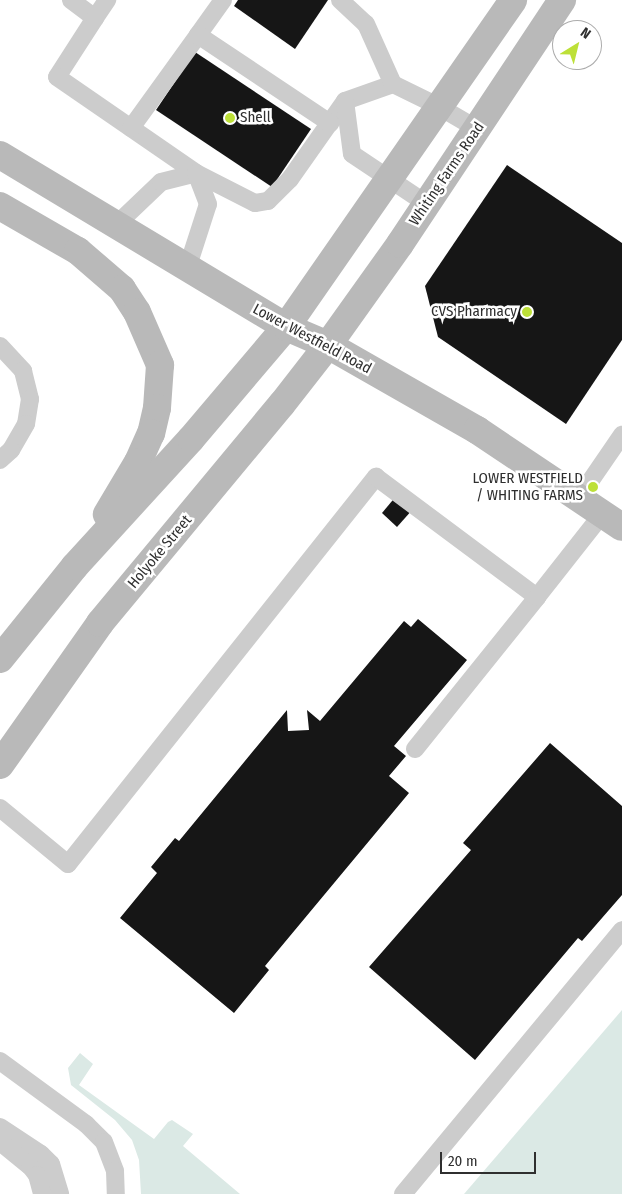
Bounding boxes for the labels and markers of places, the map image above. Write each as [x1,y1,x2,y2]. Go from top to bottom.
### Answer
place label: Shell [240,109,271,127]
marker: Shell [224,112,236,124]
place label: CVS Pharmacy [431,303,517,321]
marker: CVS Pharmacy [521,306,533,318]
place label: LOWER WESTFIELD / WHITING FARMS [473,469,583,504]
marker: LOWER WESTFIELD / WHITING FARMS [587,481,599,493]

